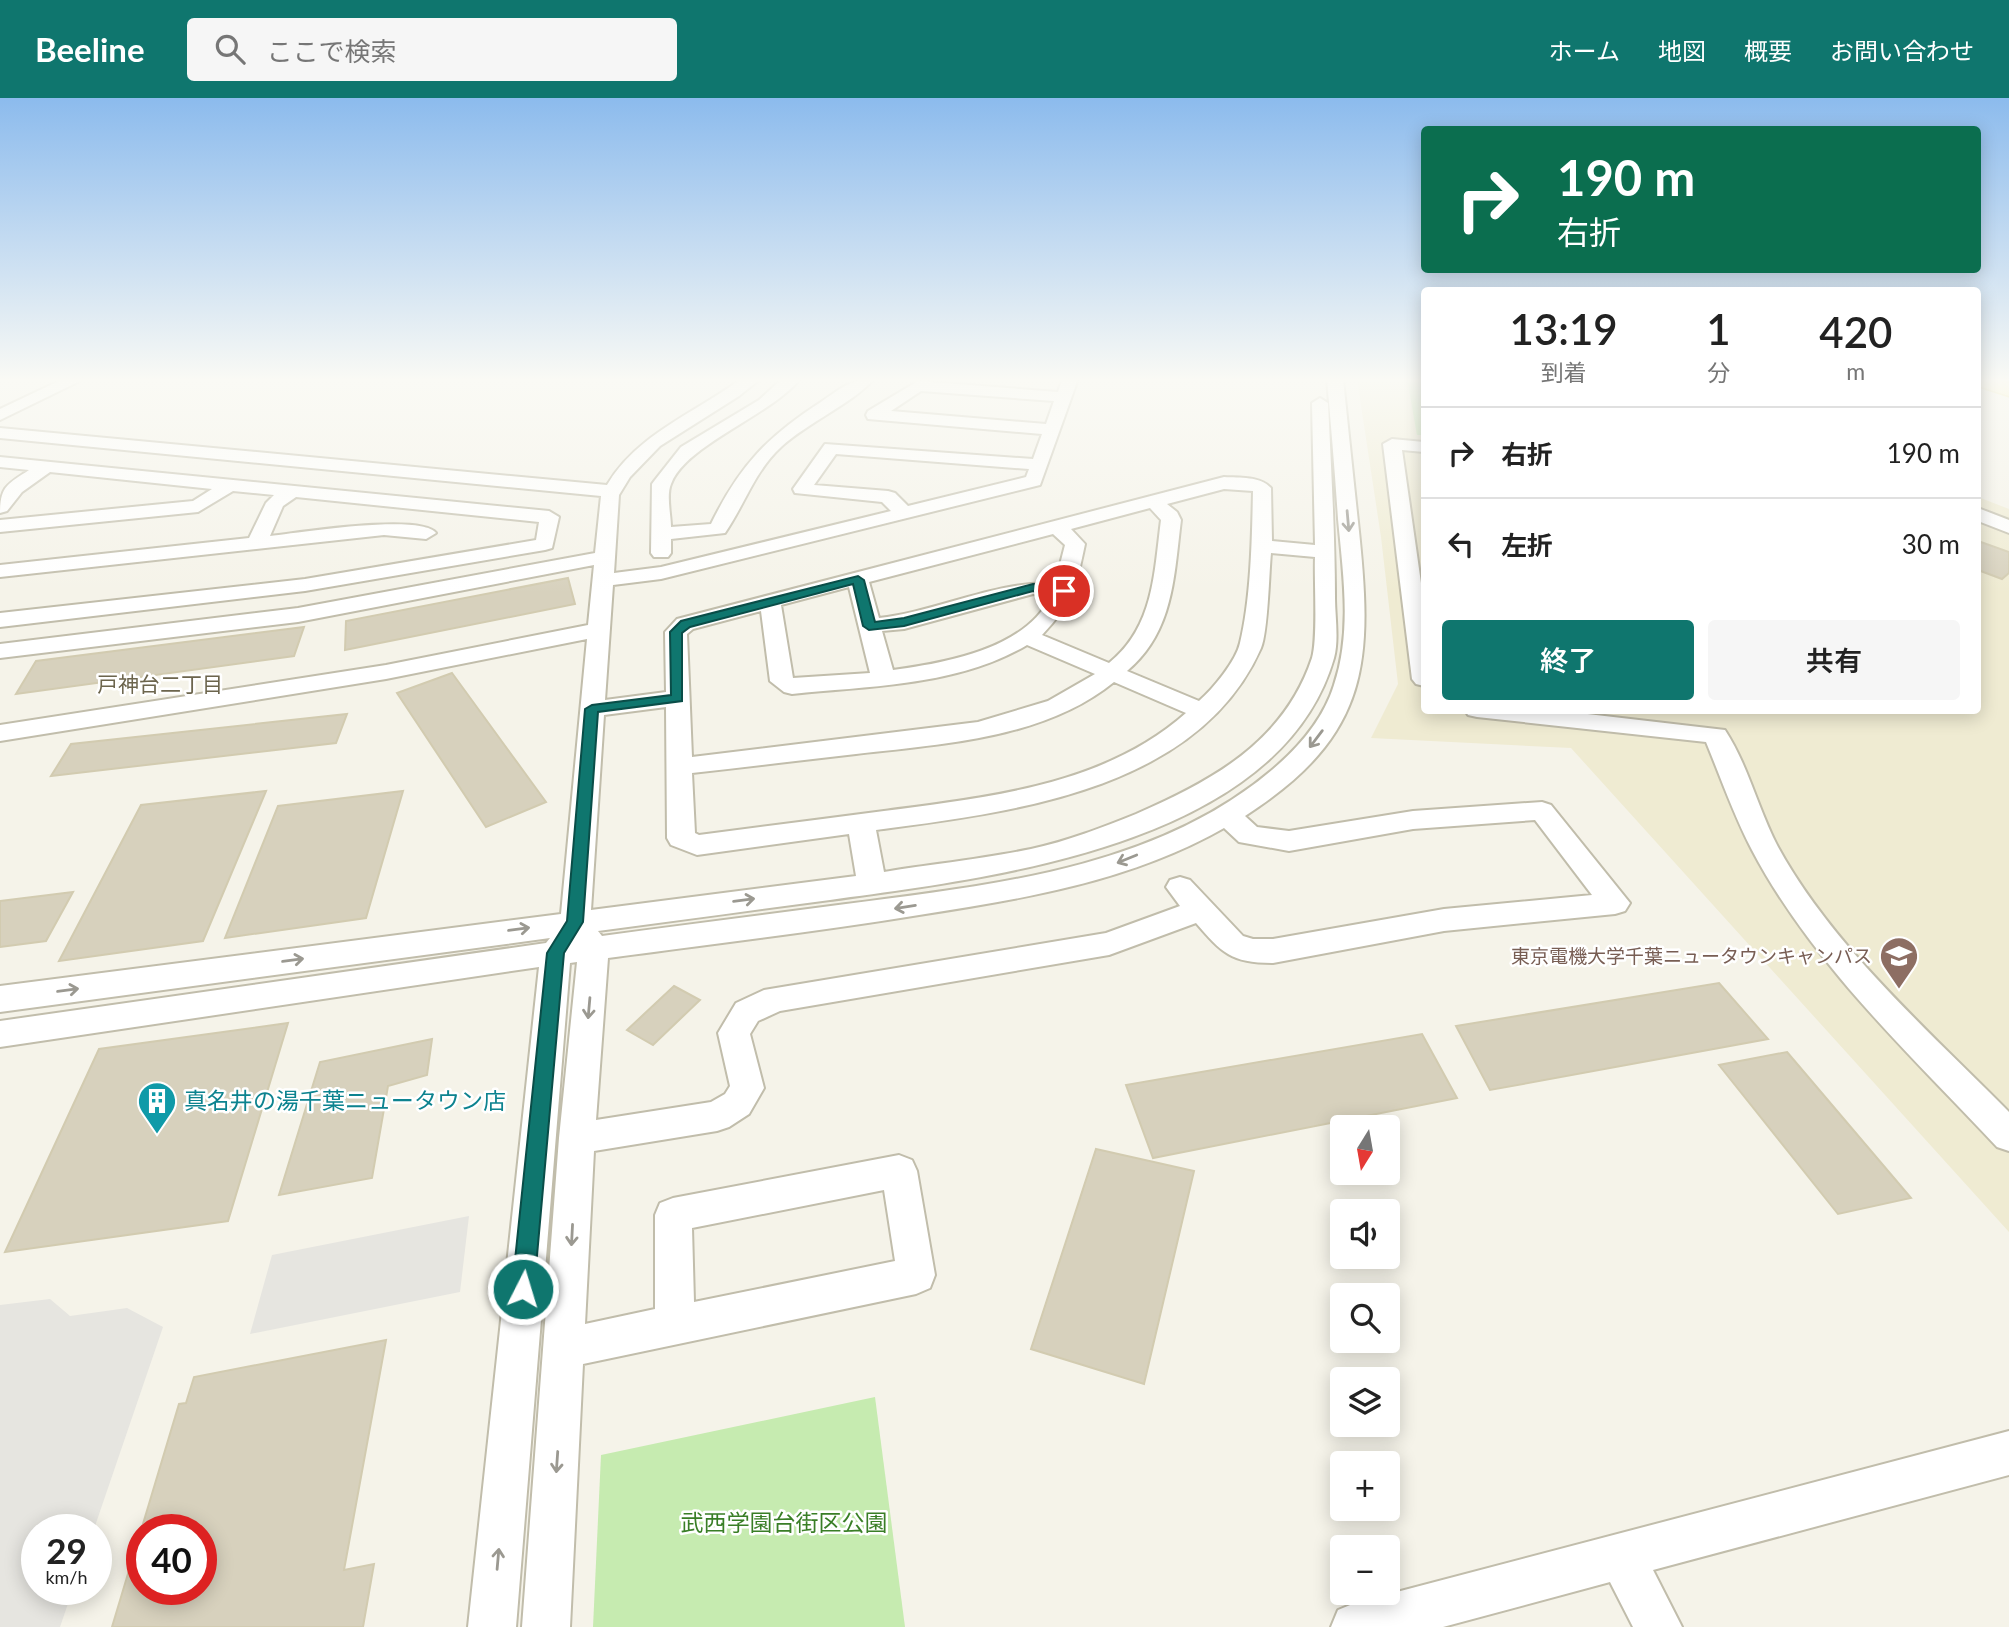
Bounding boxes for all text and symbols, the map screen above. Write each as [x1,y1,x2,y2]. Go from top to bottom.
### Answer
search box [187,18,677,81]
text: Beeline [35,29,145,69]
icon: search [211,30,249,68]
text: ここで検索 [267,35,397,67]
text: ホーム [1549,36,1620,65]
text: 地図 [1658,36,1706,65]
text: 概要 [1744,36,1792,65]
text: お問い合わせ [1830,36,1974,65]
text: 190 m [1557,148,1695,206]
icon: right [1442,154,1533,245]
text: 右折 [1557,212,1621,251]
text: 13:19 [1510,304,1618,354]
text: 1 [1706,304,1731,354]
text: 420 [1819,307,1892,357]
text: m [1846,357,1865,385]
text: 到着 [1541,358,1587,386]
text: 分 [1707,358,1730,386]
icon: right [1442,434,1480,472]
text: 190 m [1887,437,1960,469]
text: 右折 [1501,438,1553,470]
one-way arrow [1342,509,1355,531]
icon: left [1442,525,1480,563]
text: 30 m [1902,528,1960,560]
text: 左折 [1501,529,1553,561]
pin [1034,561,1094,621]
icon: arrive [1045,572,1083,610]
button: 終了 [1442,620,1694,700]
button: 共有 [1708,620,1960,700]
district label: 戸神台二丁目 [97,671,223,696]
one-way arrow [1309,729,1324,748]
one-way arrow [1116,853,1138,866]
one-way arrow [732,894,755,907]
one-way arrow [894,901,917,914]
one-way arrow [507,923,529,936]
school or university icon: 東京電機大学千葉ニュータウンキャンパス [1878,935,1920,990]
place label: 東京電機大学千葉ニュータウンキャンパス [1511,944,1872,967]
one-way arrow [281,953,304,966]
one-way arrow [56,983,78,996]
one-way arrow [582,996,595,1019]
building icon: 真名井の湯千葉ニュータウン店 [136,1080,178,1135]
place label: 真名井の湯千葉ニュータウン店 [184,1086,506,1114]
north arrow [1330,1115,1400,1185]
map controls [1330,1115,1400,1605]
button: sound [1330,1199,1400,1269]
one-way arrow [565,1223,578,1246]
position arrow [486,1252,560,1326]
button: search [1330,1283,1400,1353]
button: layers [1330,1367,1400,1437]
one-way arrow [551,1450,564,1473]
button: + [1330,1451,1400,1521]
park label: 武西学園台街区公園 [681,1508,888,1536]
speed limit sign: 40 [126,1514,217,1605]
text: 29 [46,1529,87,1571]
button: − [1330,1535,1400,1605]
one-way arrow [492,1548,505,1571]
text: km/h [45,1566,88,1588]

